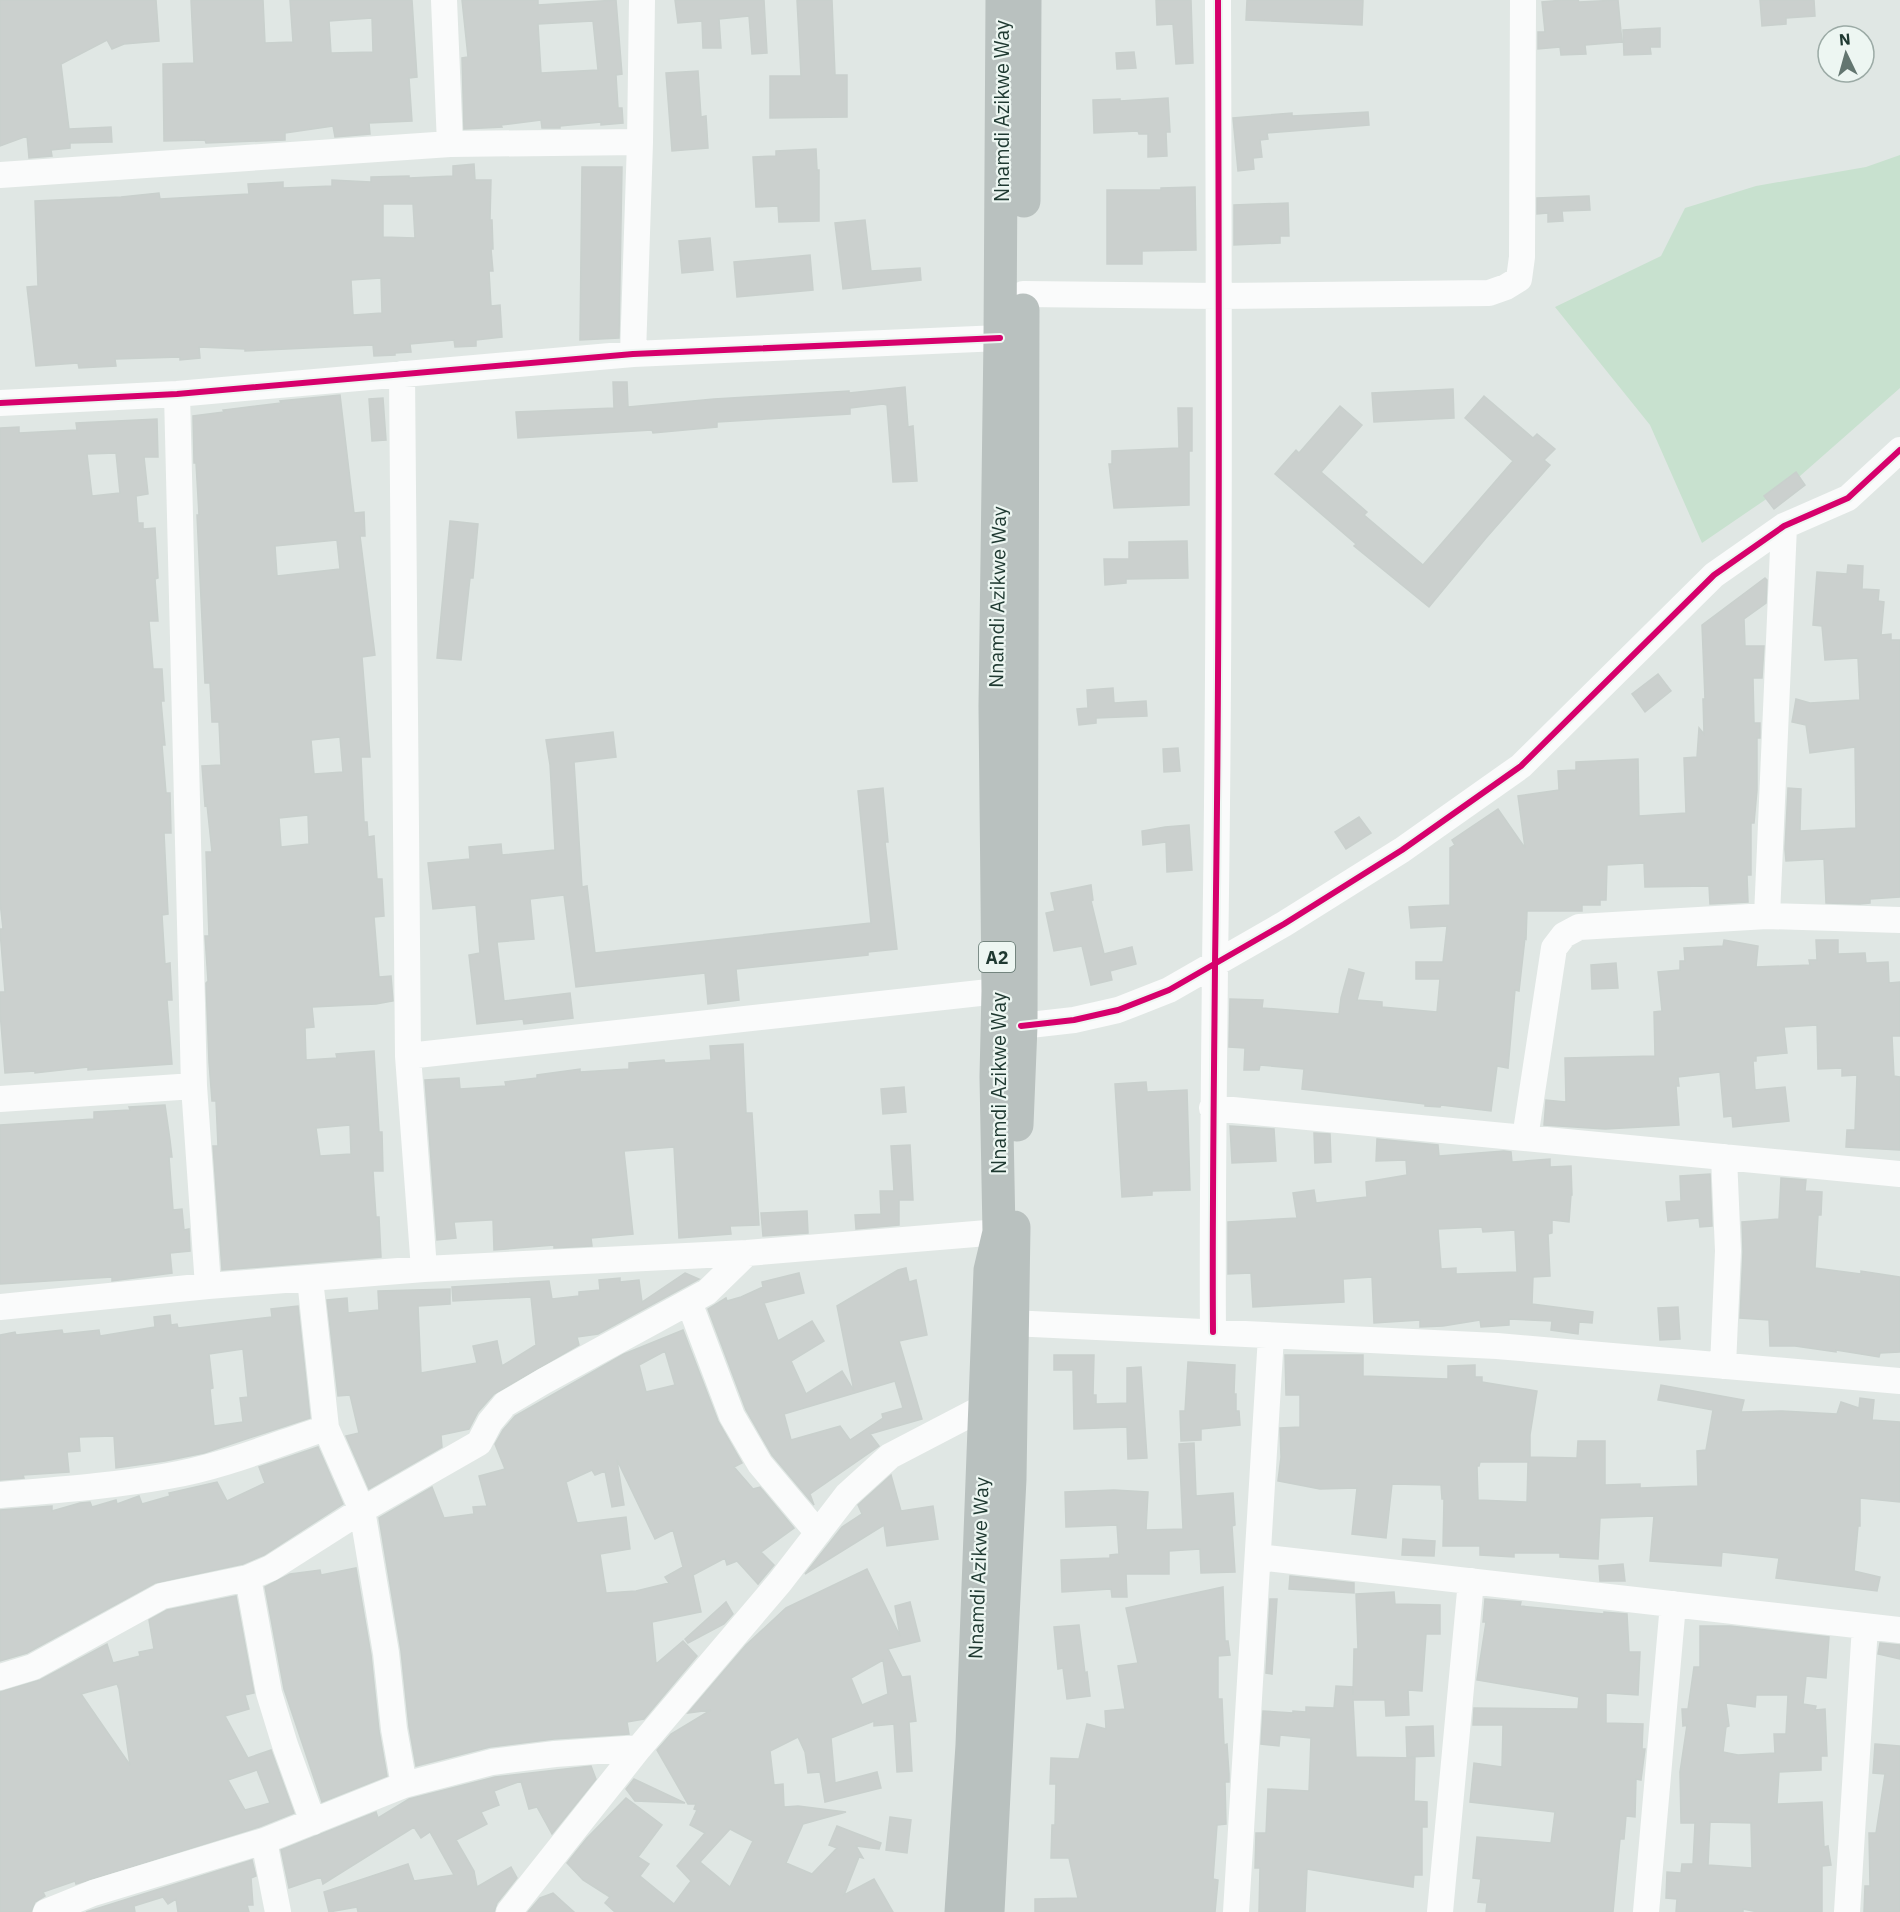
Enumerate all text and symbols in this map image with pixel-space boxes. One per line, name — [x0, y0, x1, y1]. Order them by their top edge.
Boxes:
street label: Nnamdi Azikwe Way — [988, 20, 1015, 202]
north arrow — [1816, 24, 1876, 84]
text: N — [1838, 29, 1851, 50]
street label: Nnamdi Azikwe Way — [982, 506, 1012, 688]
road number: A2 — [979, 942, 1015, 972]
street label: Nnamdi Azikwe Way — [985, 992, 1012, 1174]
street label: Nnamdi Azikwe Way — [961, 1477, 995, 1659]

